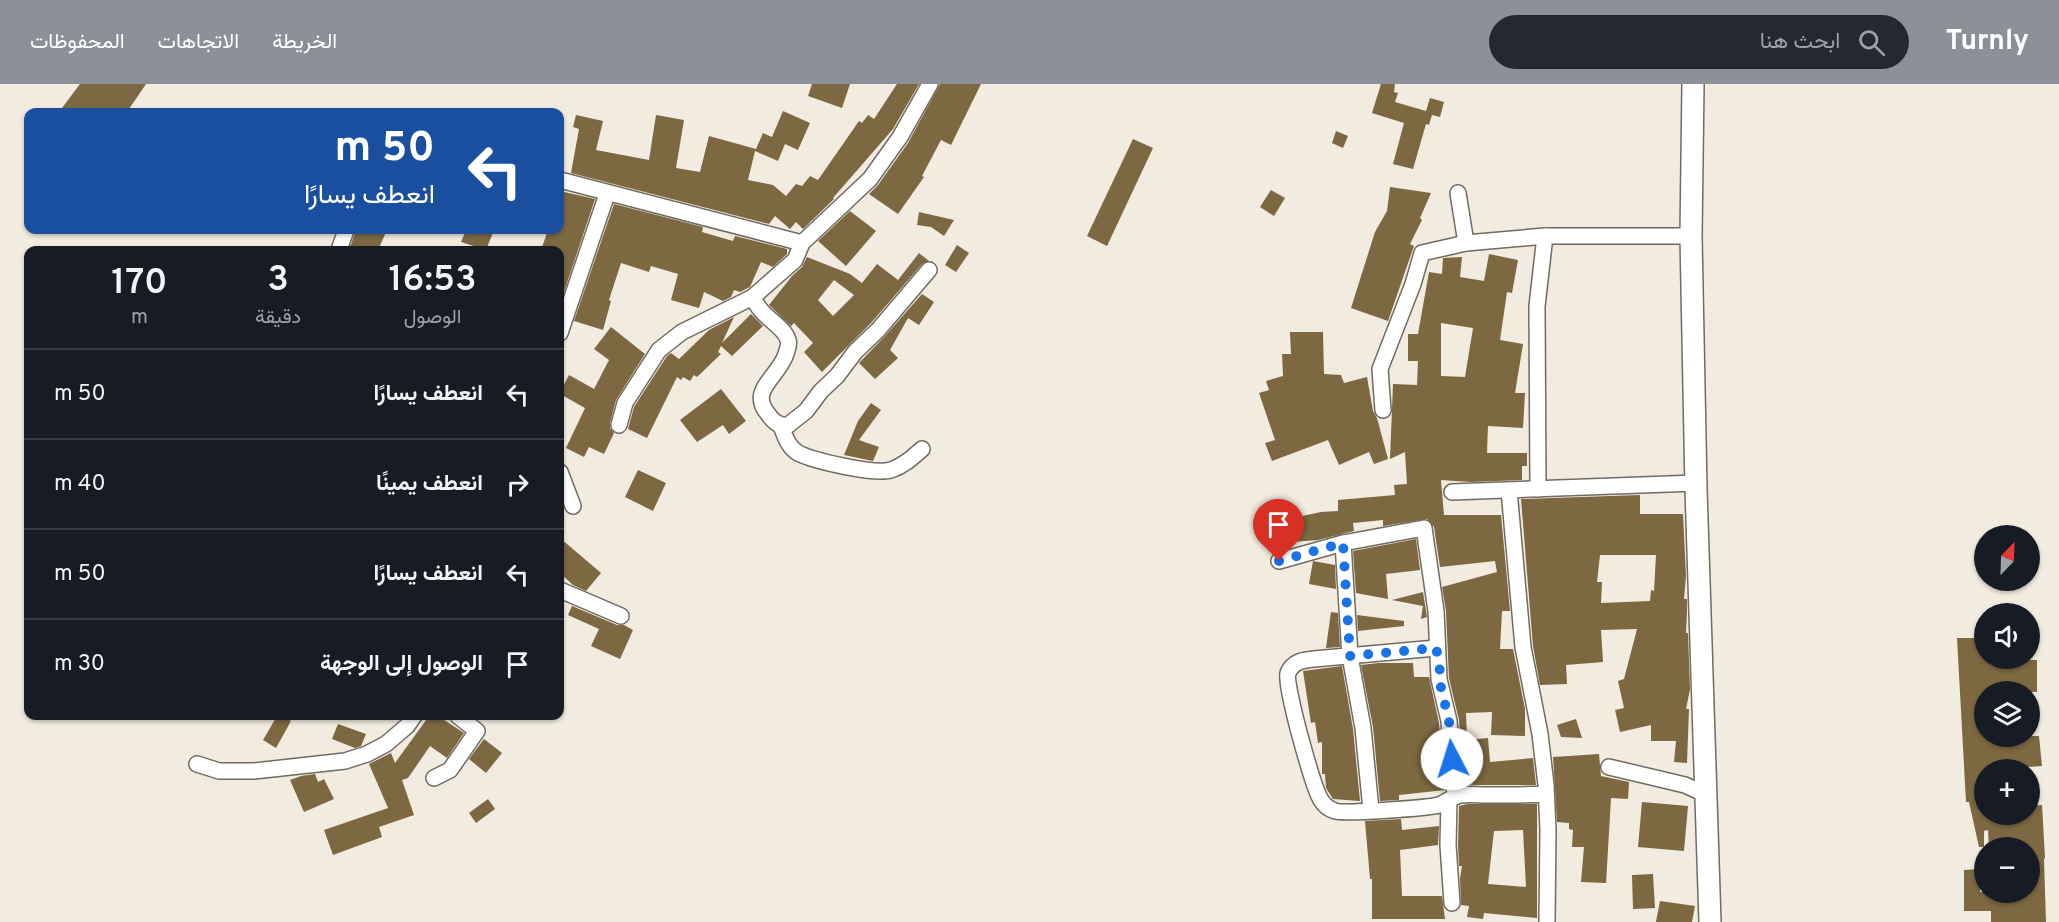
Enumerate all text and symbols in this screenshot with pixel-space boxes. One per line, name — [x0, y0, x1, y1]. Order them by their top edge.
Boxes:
search box — [1489, 15, 1909, 69]
text: Turnly — [1945, 24, 2029, 60]
icon: search — [1855, 26, 1888, 59]
text: المحفوظات — [30, 29, 125, 56]
text: الاتجاهات — [158, 29, 239, 56]
text: الخريطة — [272, 29, 337, 56]
text: ابحث هنا — [1760, 29, 1840, 56]
text: 50 m — [335, 123, 435, 176]
icon: left — [456, 132, 534, 210]
text: انعطف يسارًا — [304, 179, 435, 213]
text: 3 — [267, 258, 289, 304]
text: 16:53 — [388, 258, 477, 304]
text: 170 — [111, 261, 168, 307]
text: m — [131, 305, 148, 331]
text: دقيقة — [255, 305, 301, 331]
text: الوصول — [404, 305, 461, 331]
icon: left — [501, 378, 534, 411]
text: 50 m — [54, 381, 106, 408]
text: انعطف يسارًا — [373, 381, 483, 408]
icon: right — [501, 468, 534, 501]
text: 40 m — [54, 471, 106, 498]
text: انعطف يمينًا — [376, 471, 483, 498]
pin — [1253, 499, 1304, 561]
icon: arrive — [1262, 508, 1295, 541]
north arrow — [1974, 525, 2040, 591]
map controls — [1974, 525, 2040, 903]
icon: left — [501, 558, 534, 591]
text: 50 m — [54, 561, 106, 588]
text: انعطف يسارًا — [373, 561, 483, 588]
button: sound — [1974, 603, 2040, 669]
icon: arrive — [501, 648, 534, 681]
text: 30 m — [54, 651, 105, 678]
text: الوصول إلى الوجهة — [320, 651, 483, 678]
button: layers — [1974, 681, 2040, 747]
position arrow — [1420, 727, 1484, 791]
button: + — [1974, 759, 2040, 825]
button: − — [1974, 837, 2040, 903]

